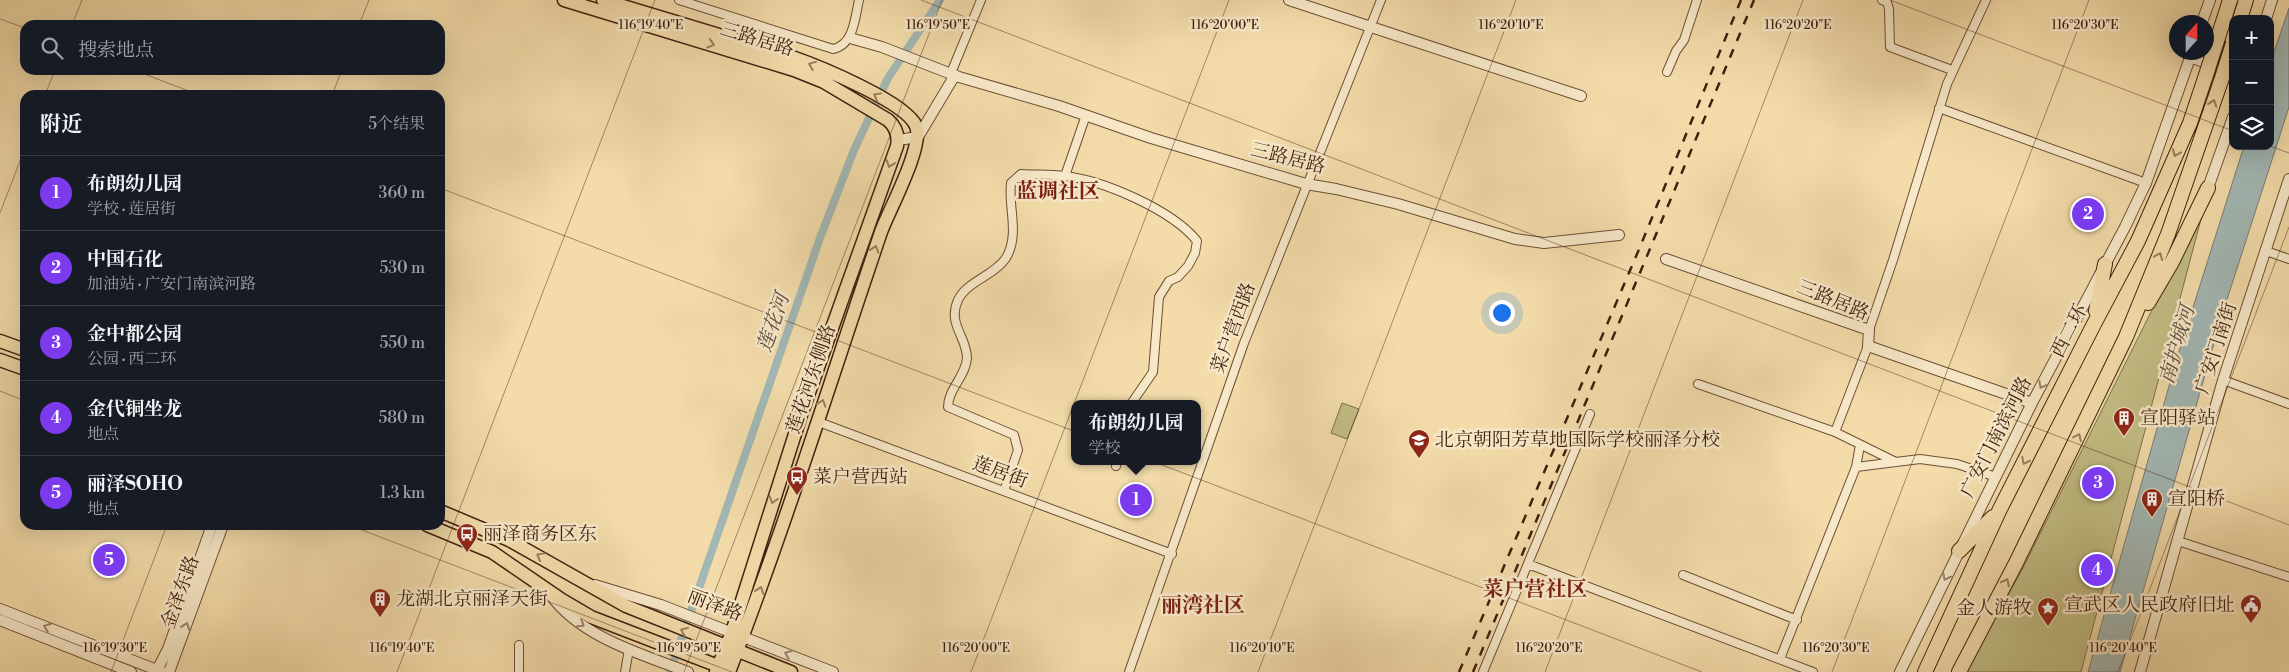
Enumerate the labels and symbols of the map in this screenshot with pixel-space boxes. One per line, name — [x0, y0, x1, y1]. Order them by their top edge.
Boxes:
north arrow — [2169, 15, 2214, 60]
street label: 三路居路 — [717, 16, 797, 62]
text: 116°19'40"E — [619, 18, 683, 33]
text: 116°19'50"E — [906, 18, 970, 33]
text: 116°20'00"E — [1191, 18, 1259, 33]
text: 116°20'10"E — [1478, 18, 1544, 33]
text: 116°20'20"E — [1764, 18, 1832, 33]
text: 116°20'30"E — [2051, 18, 2119, 33]
one-way arrow — [706, 39, 714, 49]
one-way arrow — [808, 60, 817, 71]
one-way arrow — [873, 92, 882, 102]
one-way arrow — [2207, 100, 2217, 108]
street label: 三路居路 — [1248, 137, 1328, 179]
one-way arrow — [2172, 148, 2183, 157]
one-way arrow — [886, 160, 896, 168]
district label: 蓝调社区 — [1016, 179, 1100, 205]
pin: 2 — [2072, 195, 2104, 233]
one-way arrow — [869, 246, 879, 254]
one-way arrow — [2153, 253, 2163, 261]
street label: 三路居路 — [1793, 275, 1873, 325]
street label: 菜户营西路 — [1205, 279, 1261, 377]
water label: 莲花河 — [752, 288, 797, 355]
street label: 广安门南街 — [2190, 299, 2242, 397]
your location — [1489, 300, 1515, 326]
street label: 西二环 — [2045, 300, 2093, 362]
water label: 南护城河 — [2155, 300, 2202, 387]
street label: 莲花河东侧路 — [781, 321, 841, 437]
street label: 广安门南滨河路 — [1955, 372, 2037, 502]
one-way arrow — [2038, 379, 2048, 388]
one-way arrow — [816, 399, 826, 408]
building icon: 宣阳驿站 — [2112, 406, 2136, 437]
place label: 宣阳驿站 — [2140, 406, 2216, 430]
school or university icon: 北京朝阳芳草地国际学校丽泽分校 — [1407, 428, 1431, 459]
place label: 北京朝阳芳草地国际学校丽泽分校 — [1435, 428, 1720, 452]
one-way arrow — [2072, 433, 2082, 442]
street label: 莲居街 — [969, 451, 1031, 493]
one-way arrow — [2021, 456, 2031, 465]
pin: 3 — [2082, 464, 2114, 502]
bus stop icon: 菜户营西站 — [785, 465, 809, 496]
place label: 菜户营西站 — [813, 465, 908, 489]
pin: 1 — [1120, 481, 1152, 519]
building icon: 宣阳桥 — [2140, 487, 2164, 518]
place label: 宣阳桥 — [2168, 487, 2225, 511]
one-way arrow — [769, 495, 779, 503]
bus stop icon: 丽泽商务区东 — [455, 522, 479, 553]
place label: 丽泽商务区东 — [483, 522, 597, 546]
pin: 5 — [93, 541, 125, 579]
pin: 4 — [2081, 551, 2113, 589]
street label: 金泽东路 — [156, 552, 204, 632]
one-way arrow — [536, 552, 545, 562]
one-way arrow — [1942, 572, 1952, 581]
district label: 菜户营社区 — [1483, 577, 1588, 603]
one-way arrow — [2000, 578, 2010, 587]
street label: 丽泽路 — [684, 584, 746, 626]
building icon: 龙湖北京丽泽天街 — [368, 587, 392, 618]
place label: 龙湖北京丽泽天街 — [396, 587, 548, 611]
one-way arrow — [754, 587, 764, 595]
district label: 丽湾社区 — [1161, 593, 1245, 619]
place label: 宣武区人民政府旧址 — [2064, 593, 2235, 617]
public building icon: 宣武区人民政府旧址 — [2239, 593, 2263, 624]
place label: 金人游牧 — [1956, 596, 2032, 620]
place icon: 金人游牧 — [2036, 596, 2060, 627]
one-way arrow — [576, 618, 585, 627]
one-way arrow — [180, 622, 190, 631]
one-way arrow — [43, 623, 52, 633]
one-way arrow — [680, 627, 689, 637]
text: 116°19'30"E — [83, 641, 147, 656]
text: 116°19'40"E — [370, 641, 434, 656]
text: 116°19'50"E — [657, 641, 721, 656]
text: 116°20'00"E — [942, 641, 1010, 656]
text: 116°20'10"E — [1229, 641, 1295, 656]
text: 116°20'20"E — [1515, 641, 1583, 656]
text: 116°20'30"E — [1802, 641, 1870, 656]
text: 116°20'40"E — [2089, 641, 2157, 656]
one-way arrow — [784, 650, 793, 660]

